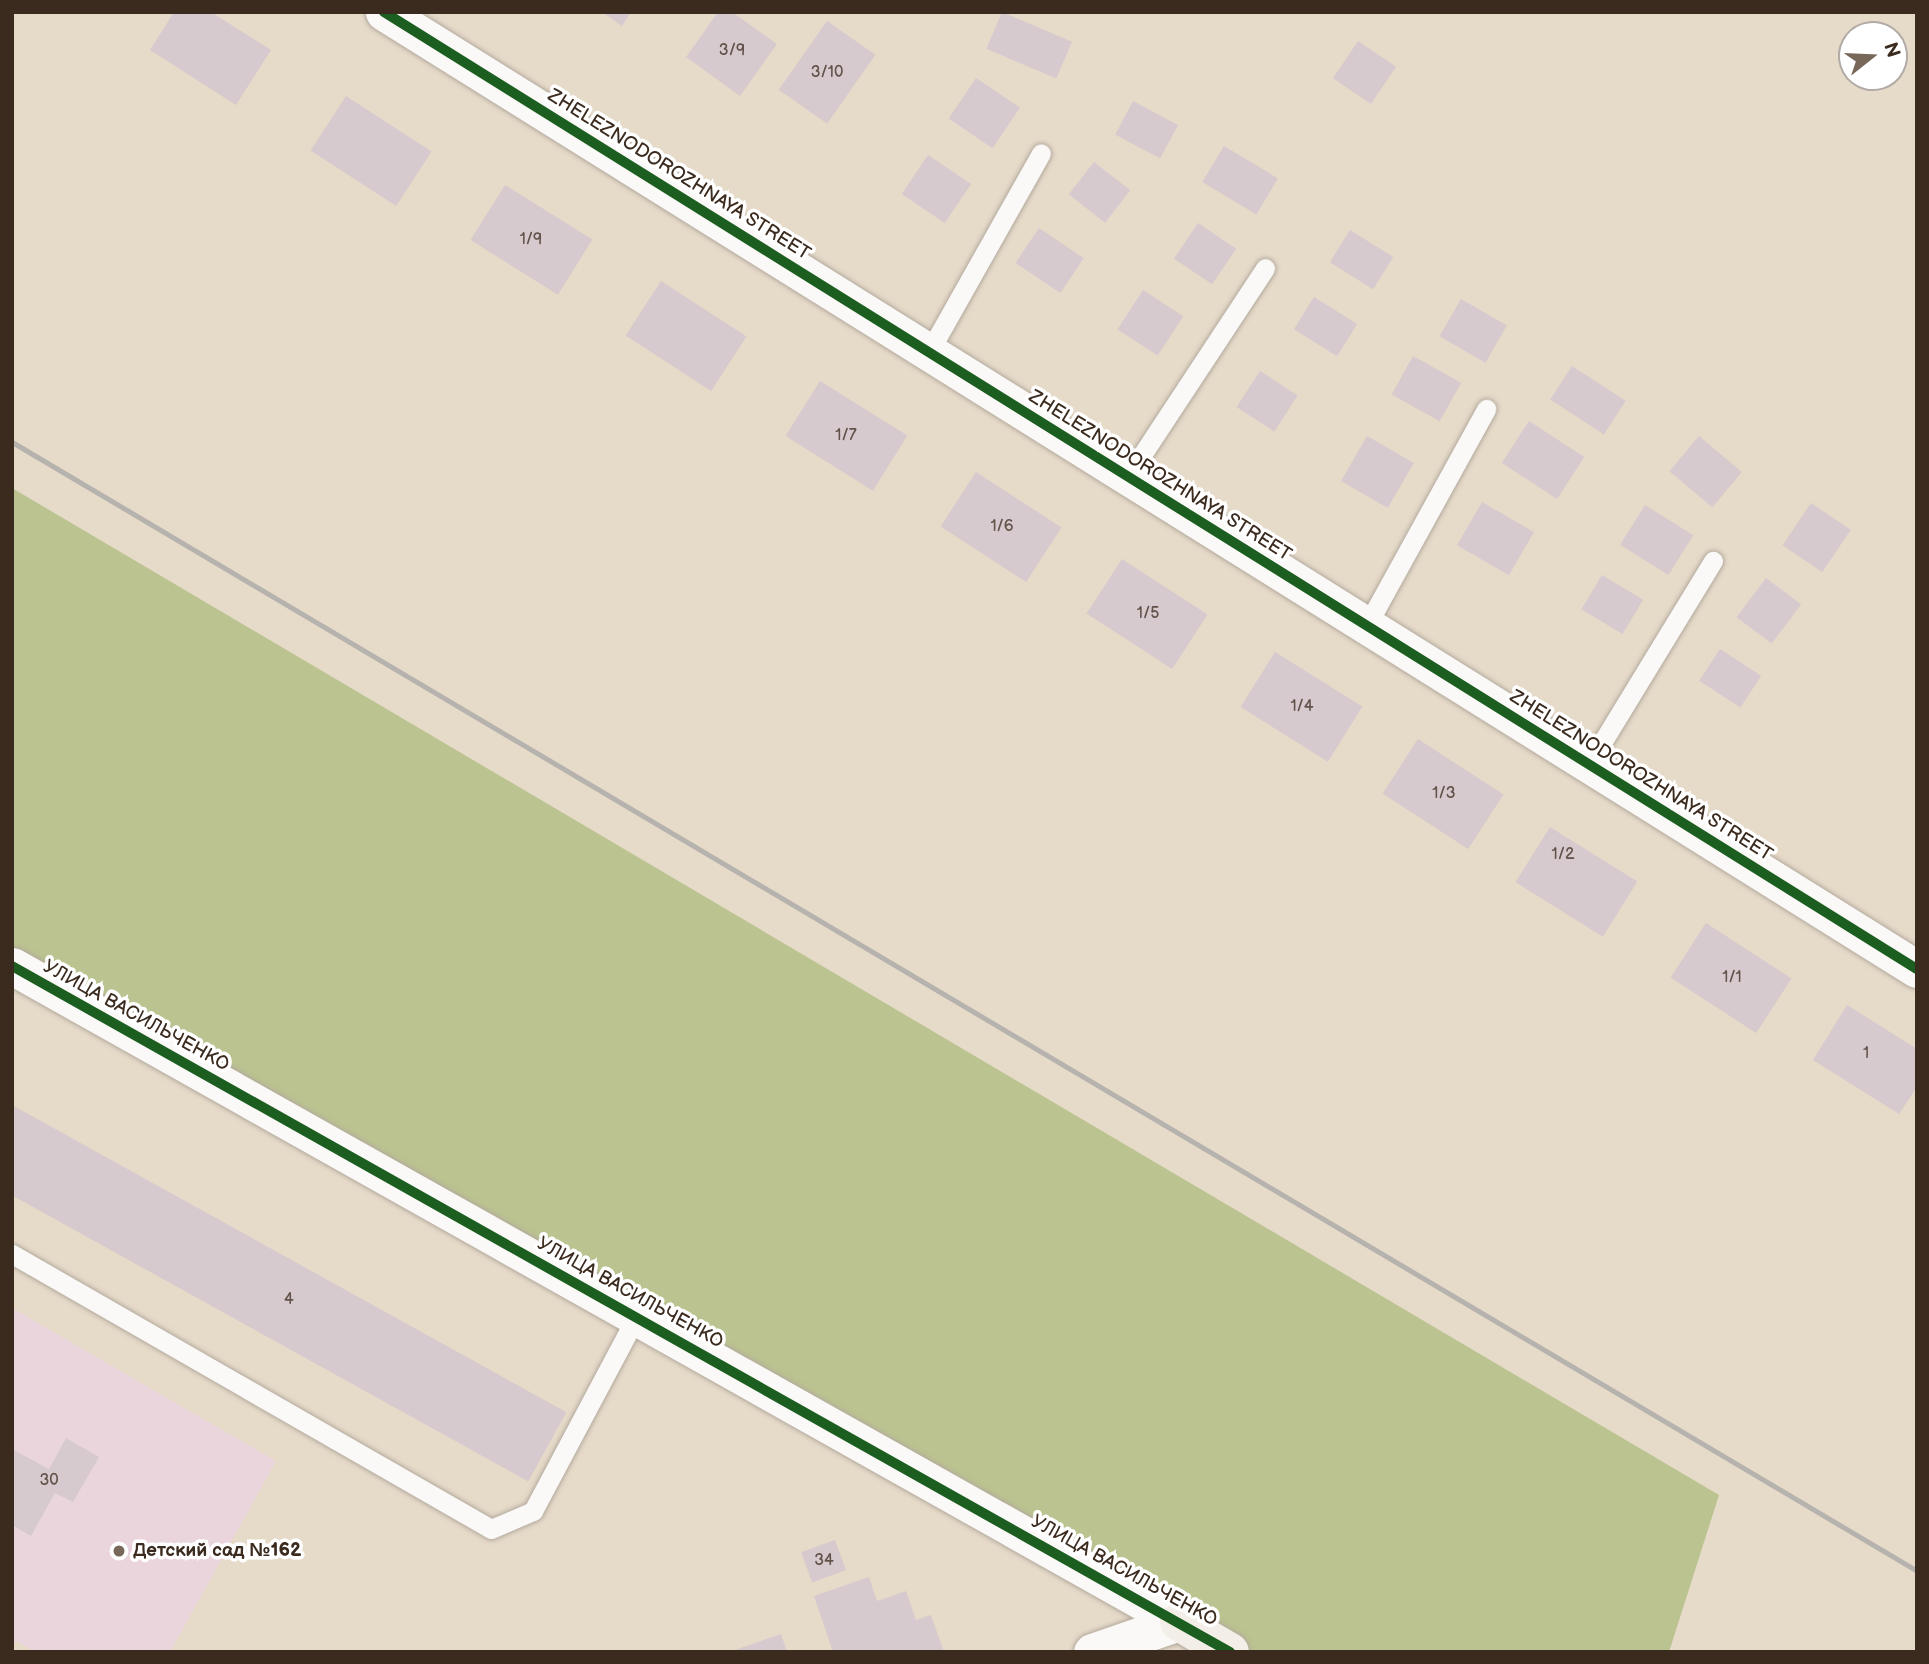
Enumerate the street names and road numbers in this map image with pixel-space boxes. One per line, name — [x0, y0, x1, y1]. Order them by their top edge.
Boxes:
street label: ZHELEZNODOROZHNAYA STREET — [543, 84, 815, 266]
street label: ZHELEZNODOROZHNAYA STREET — [1024, 385, 1296, 567]
street label: ZHELEZNODOROZHNAYA STREET — [1505, 685, 1777, 867]
street label: УЛИЦА ВАСИЛЬЧЕНКО — [39, 955, 233, 1077]
street label: УЛИЦА ВАСИЛЬЧЕНКО — [533, 1232, 727, 1354]
street label: УЛИЦА ВАСИЛЬЧЕНКО — [1027, 1510, 1221, 1632]

